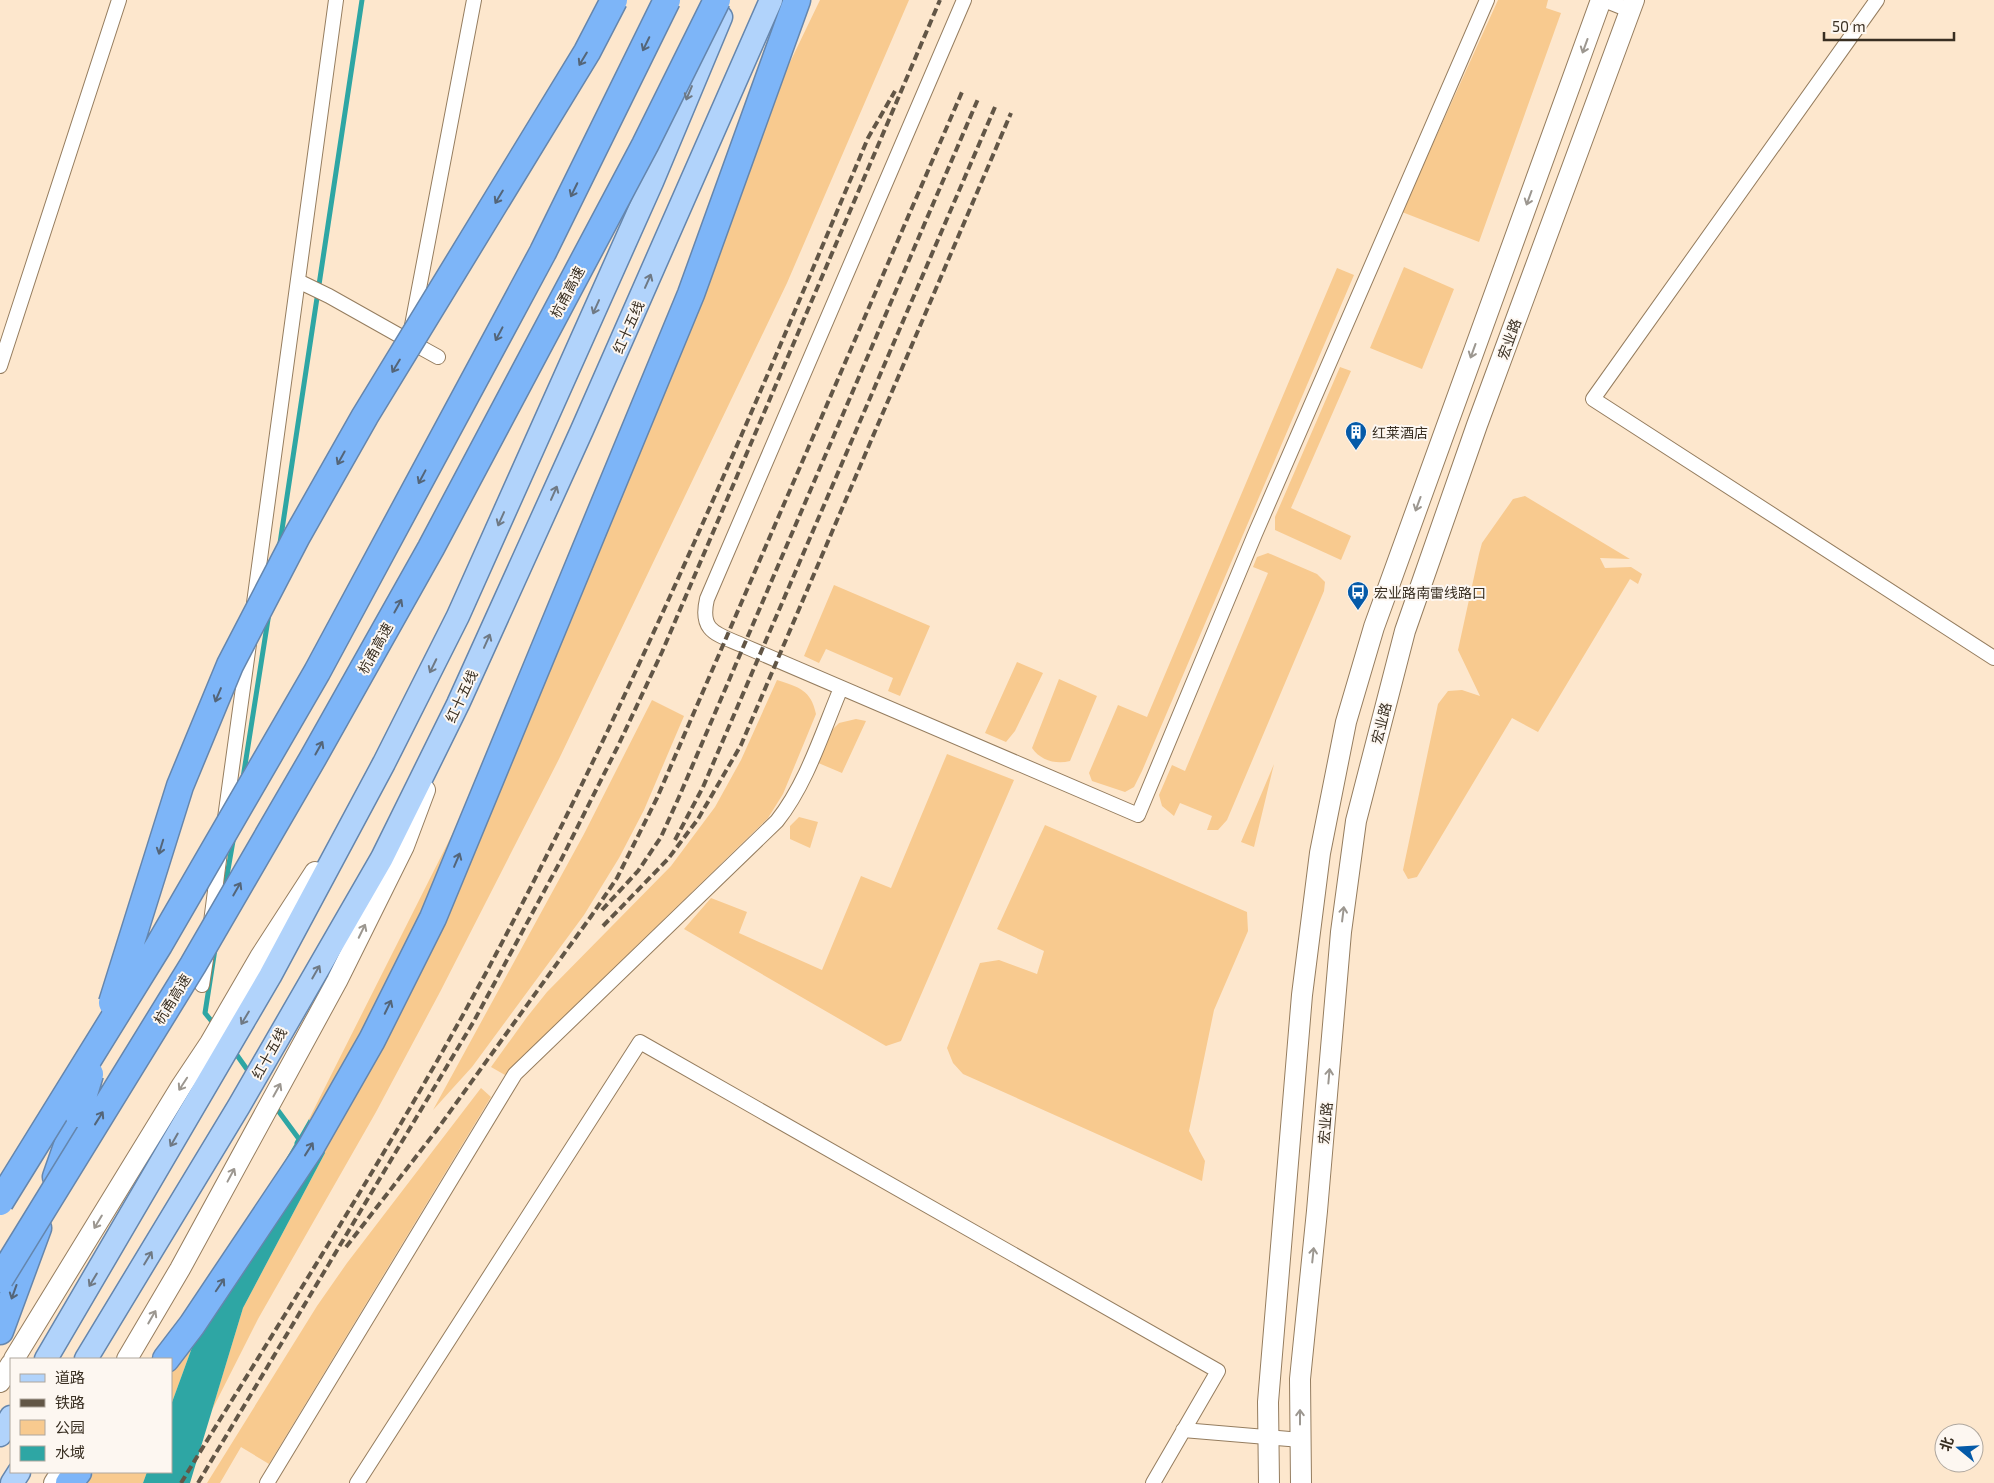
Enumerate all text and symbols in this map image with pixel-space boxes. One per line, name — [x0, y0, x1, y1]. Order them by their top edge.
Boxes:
scale bar — [1824, 10, 1954, 42]
text: 50 m — [1832, 17, 1866, 35]
one-way arrow — [641, 36, 650, 51]
one-way arrow — [1580, 38, 1589, 53]
one-way arrow — [578, 51, 588, 65]
one-way arrow — [684, 85, 693, 100]
one-way arrow — [569, 182, 579, 197]
one-way arrow — [493, 190, 503, 204]
one-way arrow — [1524, 190, 1533, 206]
street label: 杭甬高速 — [546, 263, 588, 321]
one-way arrow — [643, 274, 653, 289]
street label: 红十五线 — [609, 298, 647, 356]
one-way arrow — [591, 299, 601, 314]
street label: 宏业路 — [1494, 316, 1524, 362]
one-way arrow — [494, 326, 504, 341]
one-way arrow — [1468, 343, 1477, 358]
one-way arrow — [390, 358, 400, 372]
building icon: 红莱酒店 — [1344, 420, 1368, 451]
place label: 红莱酒店 — [1372, 424, 1428, 441]
one-way arrow — [336, 451, 346, 466]
one-way arrow — [417, 469, 426, 484]
one-way arrow — [549, 486, 559, 501]
one-way arrow — [1413, 496, 1422, 511]
one-way arrow — [496, 511, 506, 526]
bus stop icon: 宏业路南雷线路口 — [1346, 580, 1370, 611]
place label: 宏业路南雷线路口 — [1374, 584, 1486, 601]
one-way arrow — [393, 599, 403, 614]
street label: 杭甬高速 — [354, 619, 396, 677]
one-way arrow — [482, 634, 492, 649]
one-way arrow — [428, 658, 437, 673]
street label: 红十五线 — [441, 667, 481, 725]
one-way arrow — [212, 687, 222, 702]
street label: 宏业路 — [1368, 701, 1394, 745]
one-way arrow — [314, 742, 324, 756]
one-way arrow — [155, 839, 165, 855]
one-way arrow — [452, 853, 462, 868]
one-way arrow — [233, 882, 243, 896]
one-way arrow — [1338, 906, 1348, 922]
one-way arrow — [357, 923, 367, 938]
one-way arrow — [311, 965, 321, 979]
street label: 杭甬高速 — [150, 971, 194, 1027]
one-way arrow — [384, 1000, 393, 1015]
one-way arrow — [240, 1011, 250, 1025]
street label: 红十五线 — [248, 1024, 290, 1082]
one-way arrow — [1324, 1068, 1333, 1084]
one-way arrow — [177, 1076, 187, 1090]
one-way arrow — [272, 1083, 282, 1098]
street label: 宏业路 — [1315, 1101, 1335, 1145]
one-way arrow — [94, 1111, 104, 1125]
one-way arrow — [169, 1132, 179, 1146]
one-way arrow — [304, 1142, 314, 1156]
one-way arrow — [226, 1168, 236, 1183]
one-way arrow — [92, 1215, 102, 1229]
one-way arrow — [1308, 1247, 1318, 1263]
one-way arrow — [143, 1251, 153, 1265]
one-way arrow — [87, 1273, 97, 1287]
one-way arrow — [215, 1278, 225, 1292]
one-way arrow — [9, 1284, 19, 1299]
one-way arrow — [147, 1311, 157, 1325]
legend — [10, 1358, 172, 1473]
text: 道路 — [55, 1368, 85, 1386]
text: 铁路 — [55, 1393, 85, 1411]
one-way arrow — [1295, 1409, 1305, 1426]
text: 公园 — [55, 1418, 85, 1436]
north arrow — [1934, 1423, 1984, 1473]
text: 北 — [1936, 1435, 1956, 1453]
text: 水域 — [55, 1443, 85, 1461]

